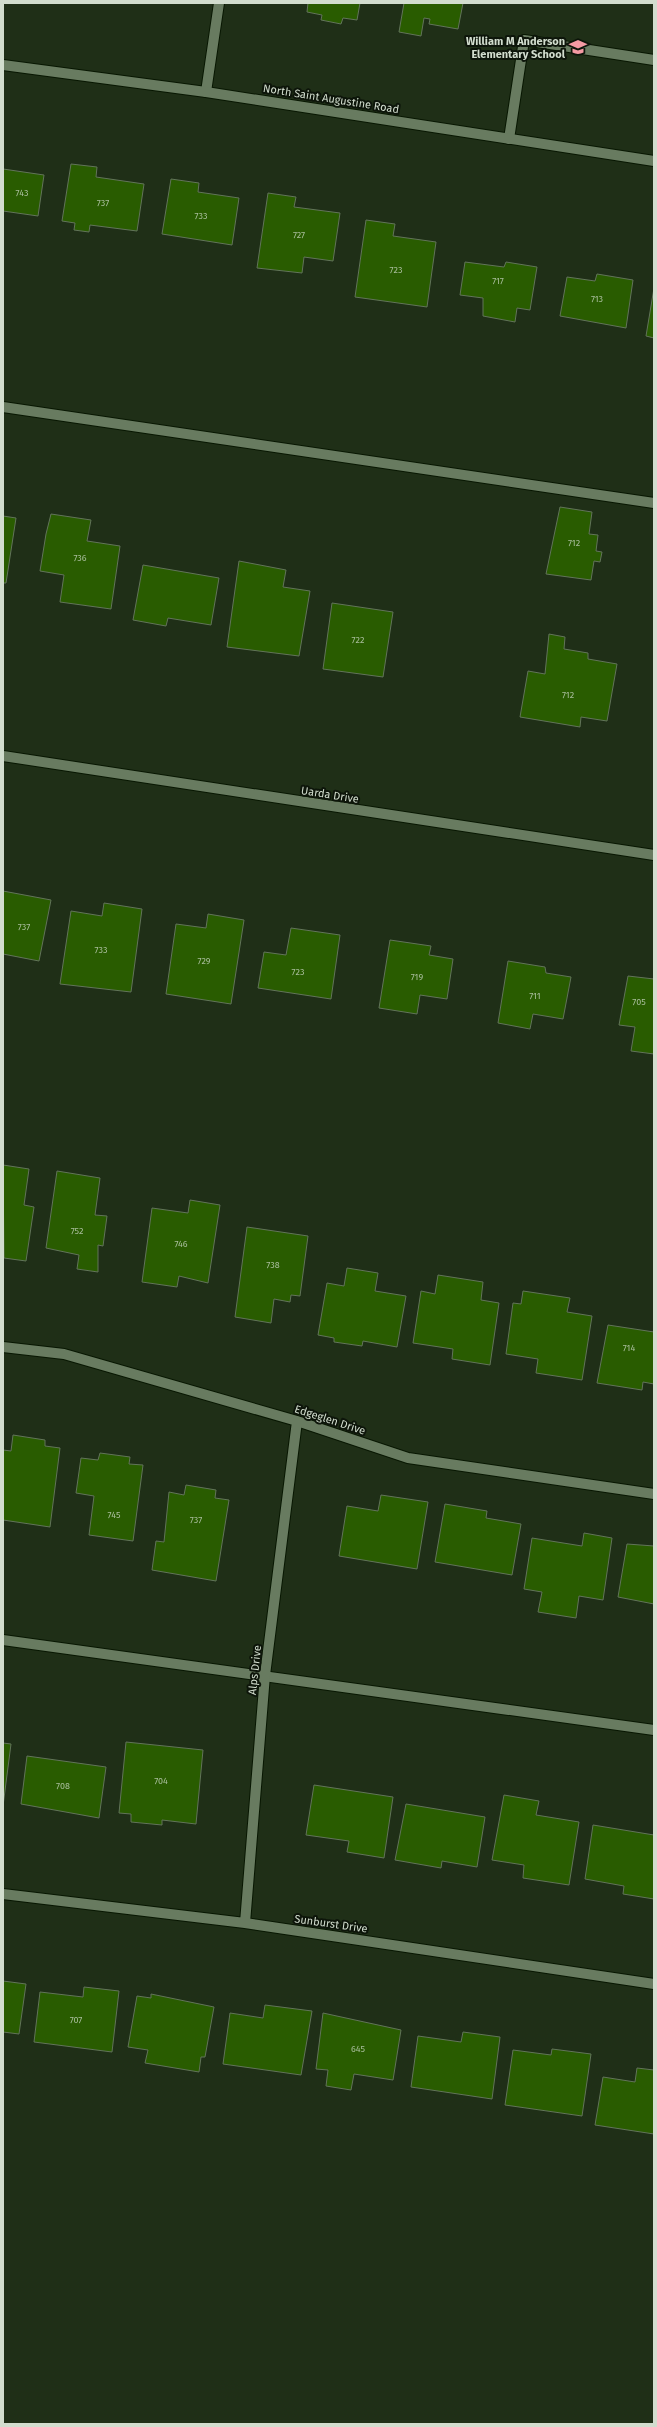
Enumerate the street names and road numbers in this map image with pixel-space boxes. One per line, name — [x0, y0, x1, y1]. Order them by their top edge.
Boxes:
street label: North Saint Augustine Road — [262, 82, 400, 116]
street label: Uarda Drive — [300, 784, 360, 806]
street label: Edgeglen Drive — [293, 1402, 367, 1438]
street label: Alps Drive — [246, 1644, 264, 1696]
street label: Sunburst Drive — [294, 1912, 368, 1936]

